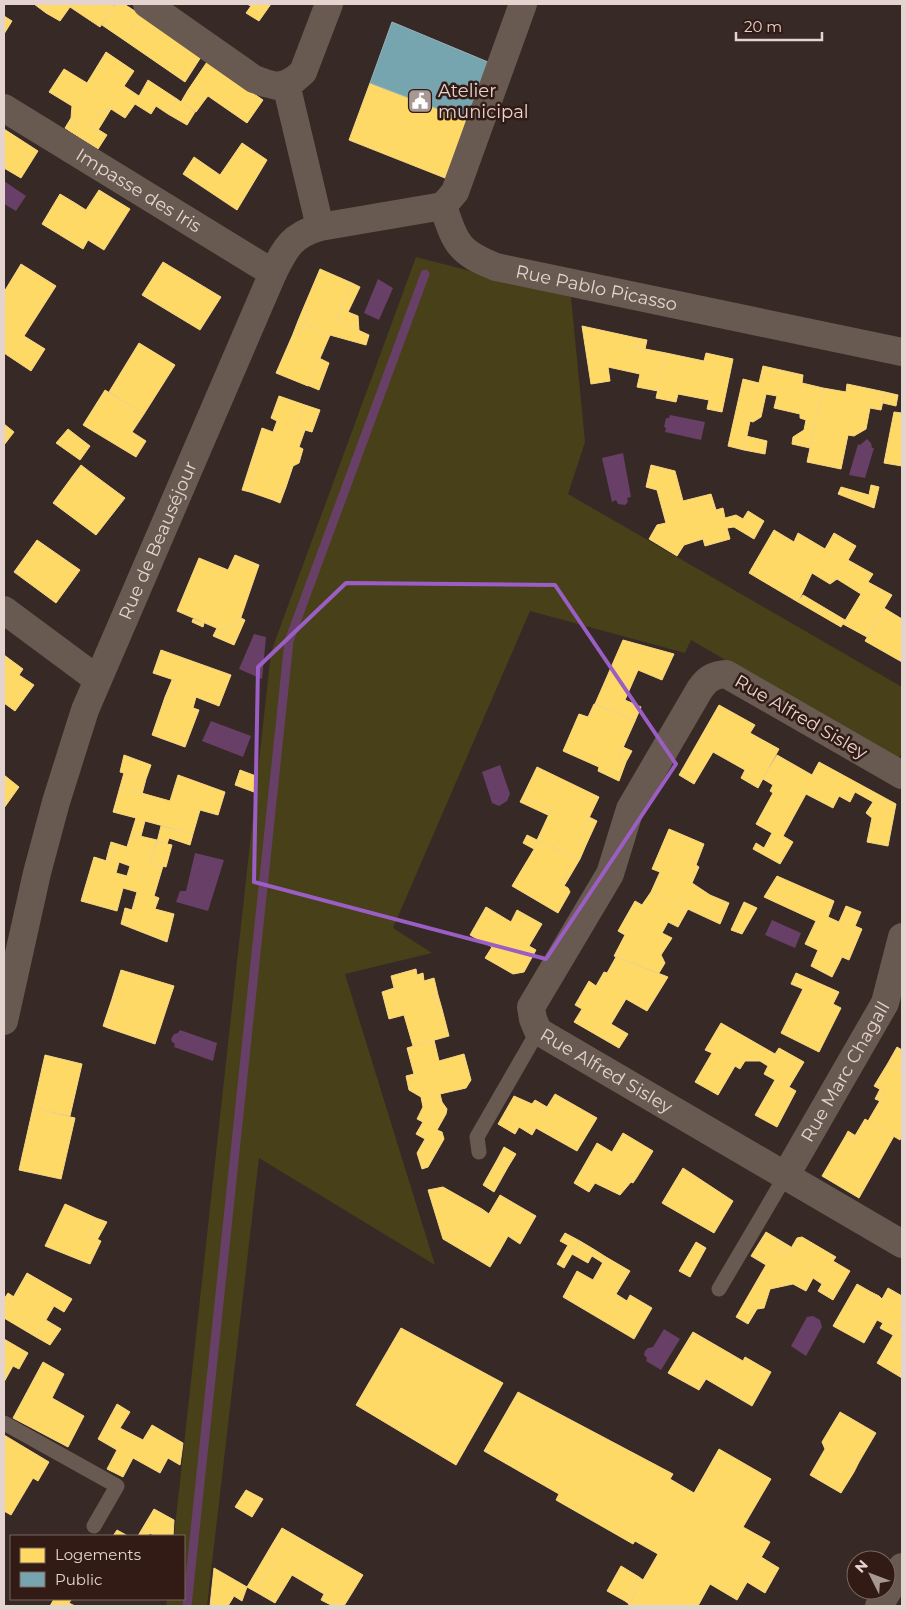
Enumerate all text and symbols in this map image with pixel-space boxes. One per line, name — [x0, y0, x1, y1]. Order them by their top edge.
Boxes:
scale bar — [736, 10, 822, 42]
text: 20 m — [744, 17, 782, 36]
place label: Atelier municipal — [438, 80, 529, 123]
public building icon: Atelier municipal — [407, 88, 433, 114]
street label: Impasse des Iris — [72, 144, 206, 238]
street label: Rue Pablo Picasso — [514, 260, 679, 316]
street label: Rue de Beauséjour — [114, 458, 202, 623]
street label: Rue Alfred Sisley — [731, 670, 871, 764]
street label: Rue Marc Chagall — [796, 998, 894, 1146]
street label: Rue Alfred Sisley — [536, 1024, 676, 1118]
legend — [10, 1535, 185, 1600]
text: Logements — [55, 1545, 141, 1564]
north arrow — [846, 1550, 896, 1600]
text: N — [851, 1556, 872, 1577]
text: Public — [55, 1570, 103, 1589]

